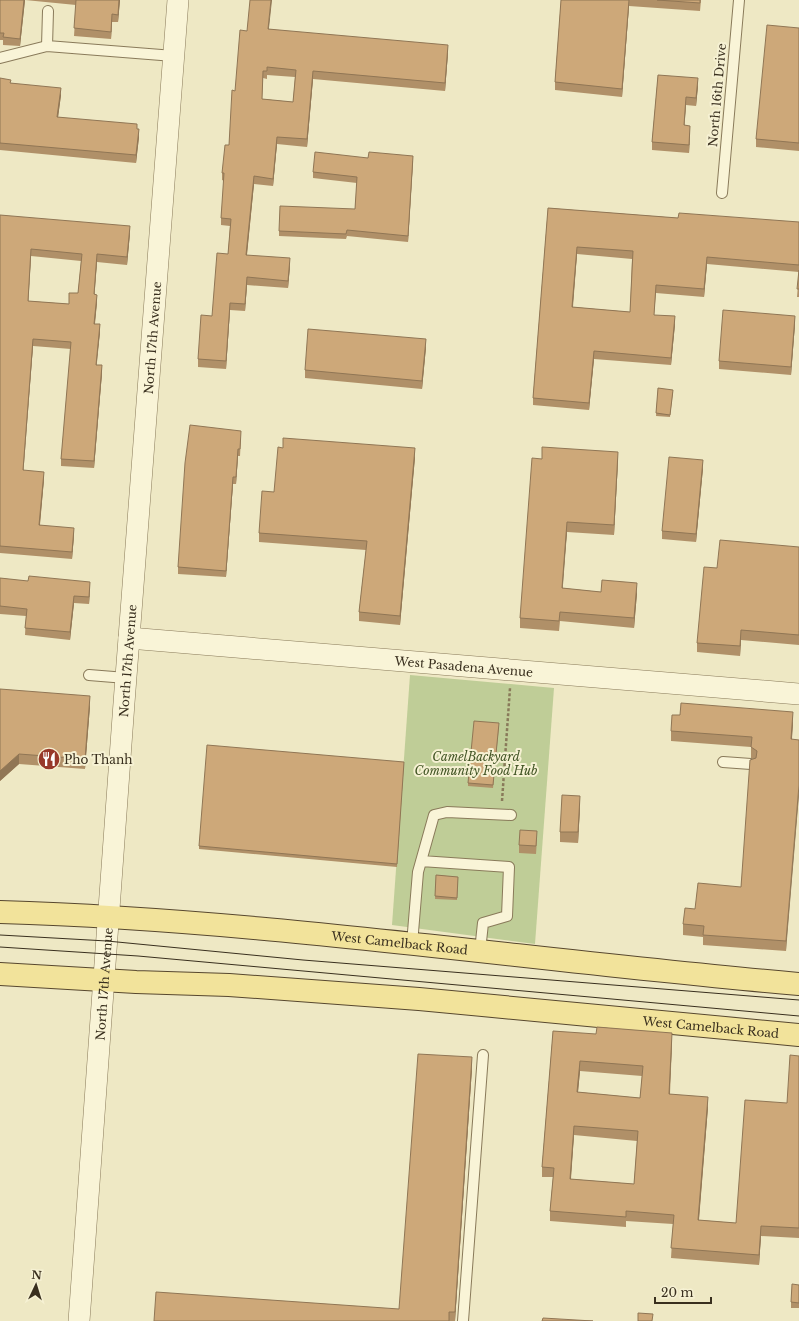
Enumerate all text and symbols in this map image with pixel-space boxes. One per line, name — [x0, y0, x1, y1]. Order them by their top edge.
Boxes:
street label: North 16th Drive — [705, 42, 729, 147]
street label: North 17th Avenue — [140, 281, 164, 395]
street label: North 17th Avenue — [115, 604, 139, 718]
street label: West Pasadena Avenue — [393, 653, 534, 679]
restaurant icon: Pho Thanh — [36, 746, 62, 772]
park label: CamelBackyard Community Food Hub — [415, 749, 537, 778]
place label: Pho Thanh — [64, 752, 133, 767]
street label: North 17th Avenue — [92, 927, 115, 1041]
street label: West Camelback Road — [330, 928, 469, 957]
street label: West Camelback Road — [641, 1013, 780, 1041]
north arrow — [16, 1265, 56, 1305]
text: N — [31, 1268, 43, 1282]
scale bar — [655, 1279, 711, 1305]
text: 20 m — [661, 1285, 693, 1300]

